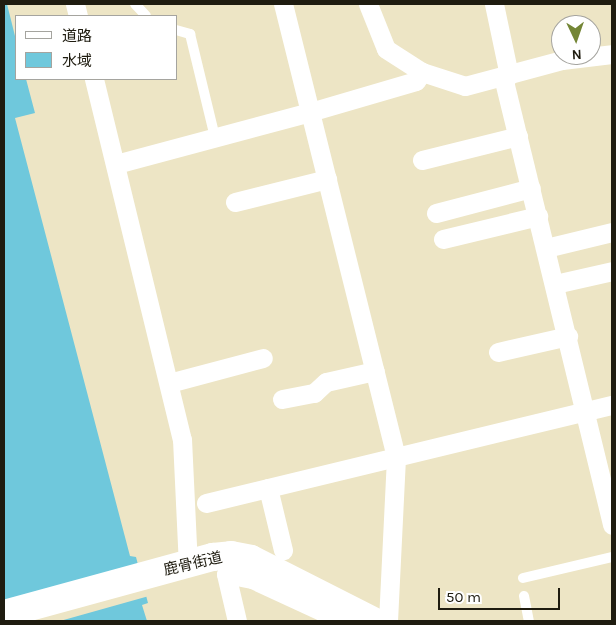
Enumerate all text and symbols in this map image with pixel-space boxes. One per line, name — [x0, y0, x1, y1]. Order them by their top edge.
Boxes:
legend — [15, 15, 178, 80]
north arrow — [551, 15, 601, 65]
text: 道路 — [62, 27, 92, 45]
text: N — [571, 46, 582, 63]
text: 水域 — [62, 52, 92, 70]
street label: 鹿骨街道 — [162, 548, 224, 580]
scale bar — [441, 578, 564, 610]
text: 50 m — [446, 588, 481, 606]

